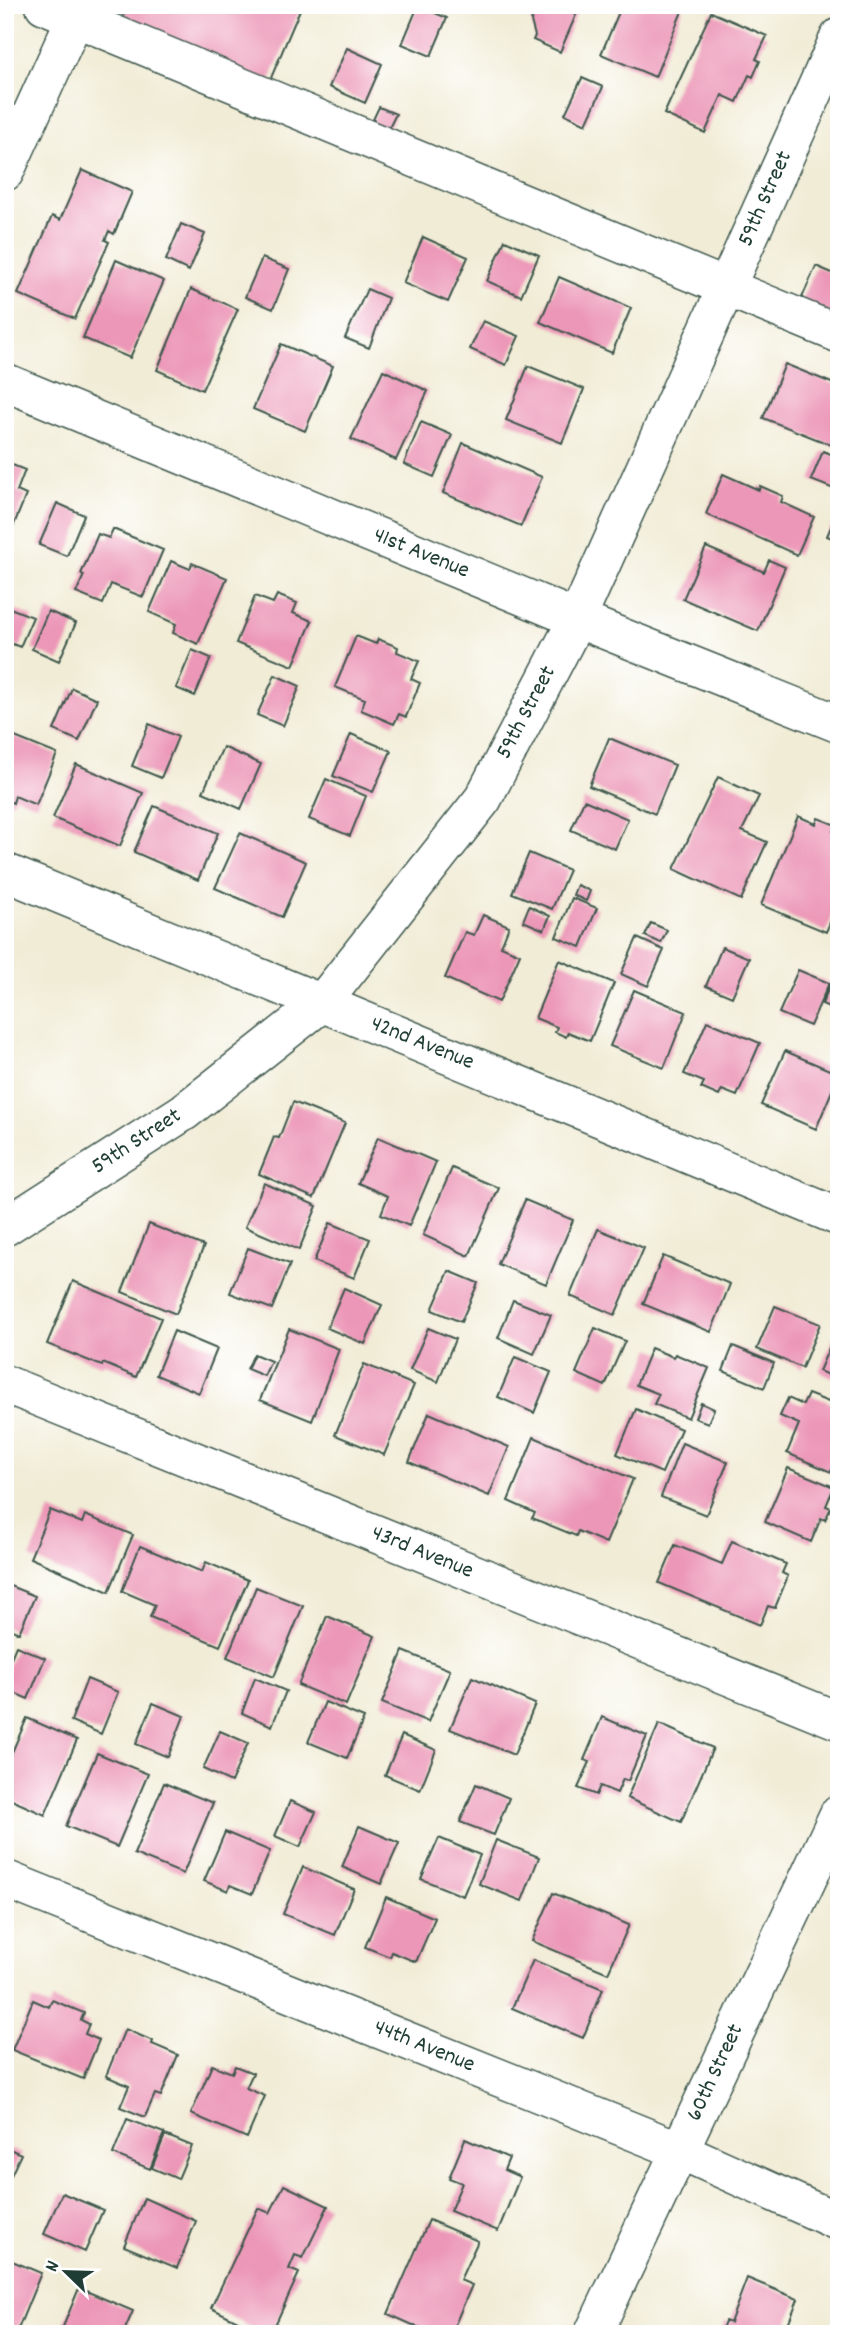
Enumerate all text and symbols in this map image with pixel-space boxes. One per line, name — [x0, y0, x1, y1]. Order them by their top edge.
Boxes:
street label: 59th Street — [730, 146, 802, 252]
street label: 41st Avenue — [368, 520, 474, 588]
street label: 59th Street — [489, 660, 565, 766]
street label: 42nd Avenue — [365, 1008, 479, 1080]
street label: 59th Street — [86, 1101, 188, 1183]
street label: 43rd Avenue — [366, 1518, 478, 1588]
street label: 44th Avenue — [369, 2012, 479, 2082]
street label: 60th Street — [679, 2019, 753, 2127]
north arrow — [32, 2238, 102, 2308]
text: N — [39, 2257, 68, 2276]

